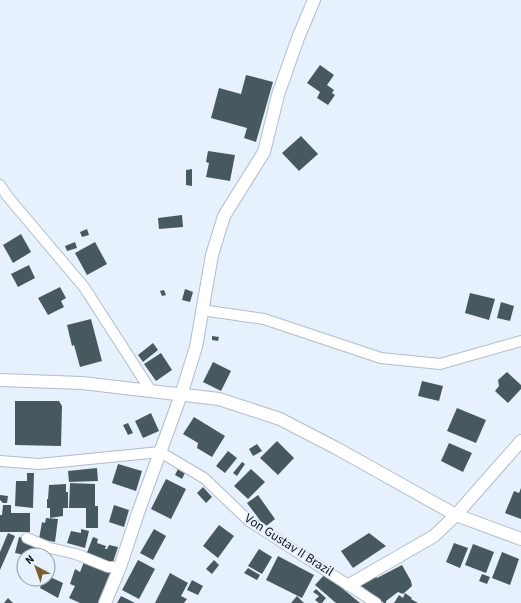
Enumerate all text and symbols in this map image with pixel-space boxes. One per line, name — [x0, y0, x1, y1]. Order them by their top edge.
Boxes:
street label: Von Gustav II Brazil — [241, 509, 337, 581]
north arrow — [16, 547, 56, 587]
text: N — [22, 552, 37, 568]

